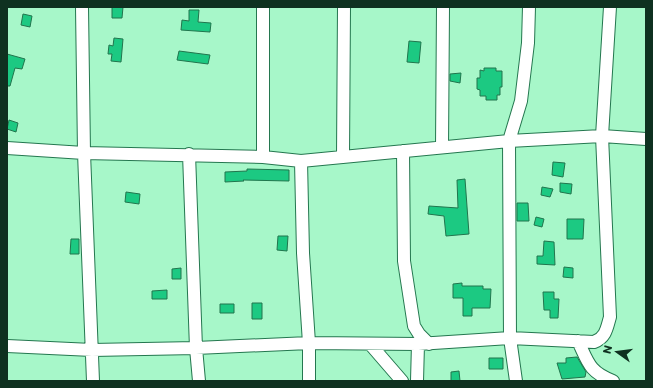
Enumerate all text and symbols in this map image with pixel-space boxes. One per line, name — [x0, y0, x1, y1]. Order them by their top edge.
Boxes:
north arrow — [597, 332, 637, 372]
text: N — [599, 344, 616, 356]

